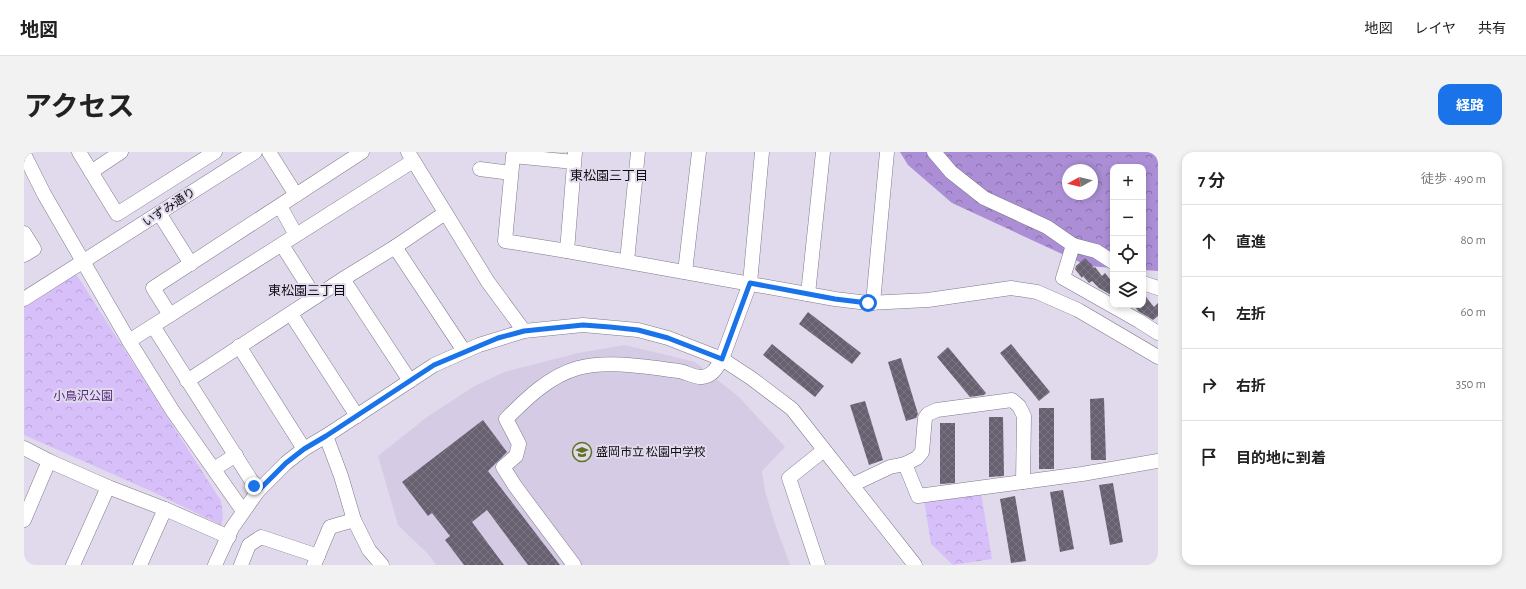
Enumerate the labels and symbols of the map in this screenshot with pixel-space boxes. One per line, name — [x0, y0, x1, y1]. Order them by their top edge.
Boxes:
north arrow — [1062, 164, 1098, 200]
district label: 東松園三丁目 — [570, 169, 648, 183]
street label: いずみ通り — [140, 185, 197, 228]
district label: 東松園三丁目 — [268, 284, 346, 298]
route start — [859, 294, 877, 312]
park label: 小鳥沢公園 — [53, 389, 113, 402]
school or university icon: 盛岡市立 松園中学校 — [571, 441, 593, 463]
place label: 盛岡市立 松園中学校 — [596, 445, 706, 458]
route end — [245, 477, 263, 495]

